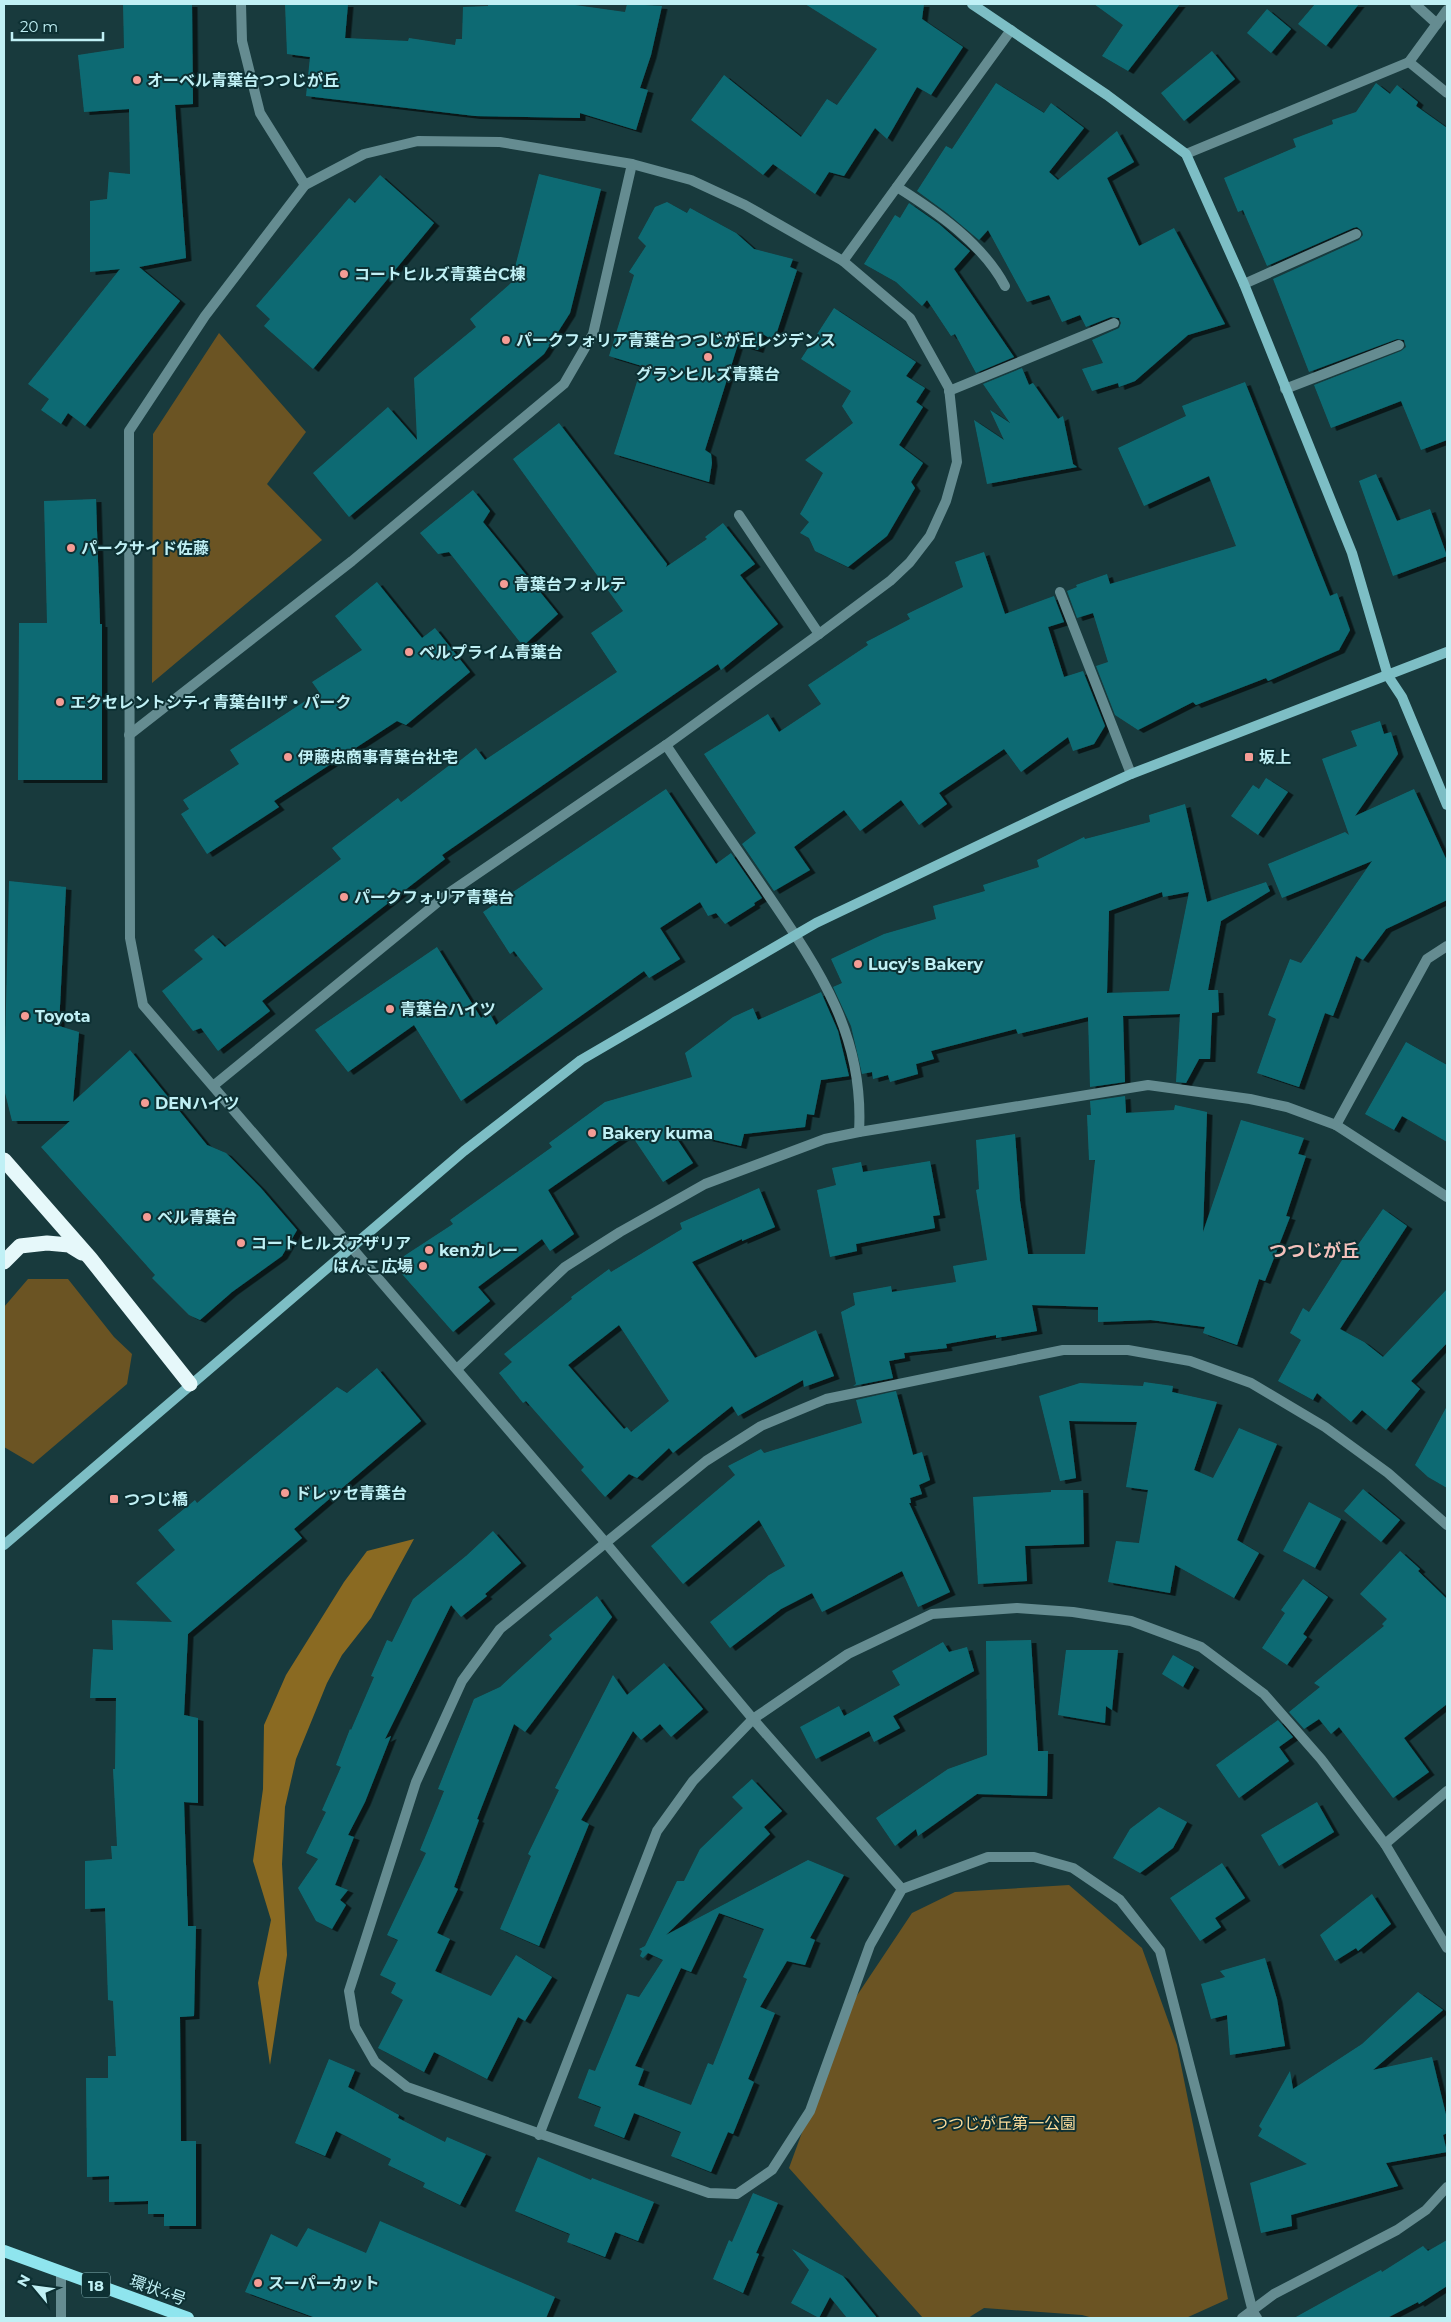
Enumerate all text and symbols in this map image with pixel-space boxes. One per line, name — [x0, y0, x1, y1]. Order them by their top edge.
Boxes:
scale bar — [12, 10, 104, 42]
text: 20 m — [20, 17, 58, 36]
place label: オーベル青葉台つつじが丘 — [147, 71, 339, 90]
marker: オーベル青葉台つつじが丘 — [131, 74, 143, 86]
place label: コートヒルズ青葉台C棟 — [354, 265, 526, 284]
marker: コートヒルズ青葉台C棟 — [338, 268, 350, 280]
place label: パークフォリア青葉台つつじが丘レジデンス — [516, 331, 836, 350]
marker: パークフォリア青葉台つつじが丘レジデンス — [500, 334, 512, 346]
marker: グランヒルズ青葉台 — [702, 351, 714, 363]
place label: グランヒルズ青葉台 — [636, 365, 780, 384]
place label: パークサイド佐藤 — [81, 539, 209, 558]
marker: パークサイド佐藤 — [65, 542, 77, 554]
place label: 青葉台フォルテ — [514, 575, 626, 594]
marker: 青葉台フォルテ — [498, 578, 510, 590]
place label: ベルプライム青葉台 — [419, 643, 563, 662]
marker: ベルプライム青葉台 — [403, 646, 415, 658]
place label: エクセレントシティ青葉台IIザ・パーク — [70, 693, 352, 712]
marker: エクセレントシティ青葉台IIザ・パーク — [54, 696, 66, 708]
place label: 伊藤忠商事青葉台社宅 — [297, 748, 458, 767]
place label: 坂上 — [1259, 748, 1291, 767]
marker: 伊藤忠商事青葉台社宅 — [282, 751, 294, 763]
marker: 坂上 — [1243, 751, 1255, 763]
place label: パークフォリア青葉台 — [354, 888, 514, 907]
marker: パークフォリア青葉台 — [338, 891, 350, 903]
place label: Lucy's Bakery — [868, 955, 984, 974]
marker: Lucy's Bakery — [852, 958, 864, 970]
place label: 青葉台ハイツ — [400, 1000, 496, 1019]
marker: 青葉台ハイツ — [384, 1003, 396, 1015]
place label: Toyota — [35, 1007, 91, 1026]
marker: Toyota — [19, 1010, 31, 1022]
place label: DENハイツ — [155, 1094, 240, 1113]
marker: DENハイツ — [139, 1097, 151, 1109]
place label: Bakery kuma — [602, 1124, 713, 1143]
marker: Bakery kuma — [586, 1127, 598, 1139]
place label: ベル青葉台 — [157, 1208, 237, 1227]
marker: ベル青葉台 — [141, 1211, 153, 1223]
place label: コートヒルズアザリア — [251, 1234, 411, 1253]
marker: コートヒルズアザリア — [235, 1237, 247, 1249]
district label: つつじが丘 — [1269, 1240, 1359, 1262]
place label: kenカレー — [439, 1241, 518, 1260]
marker: kenカレー — [423, 1244, 435, 1256]
place label: はんこ広場 — [333, 1257, 413, 1276]
marker: はんこ広場 — [417, 1260, 429, 1272]
place label: ドレッセ青葉台 — [295, 1484, 407, 1503]
marker: ドレッセ青葉台 — [279, 1487, 291, 1499]
place label: つつじ橋 — [124, 1490, 188, 1509]
marker: つつじ橋 — [108, 1493, 120, 1505]
park label: つつじが丘第一公園 — [932, 2114, 1076, 2133]
north arrow — [10, 2262, 60, 2312]
text: N — [13, 2271, 34, 2290]
street label: 環状4号 — [127, 2271, 189, 2309]
road number: 18 — [82, 2272, 110, 2298]
place label: スーパーカット — [268, 2274, 380, 2293]
marker: スーパーカット — [252, 2277, 264, 2289]

